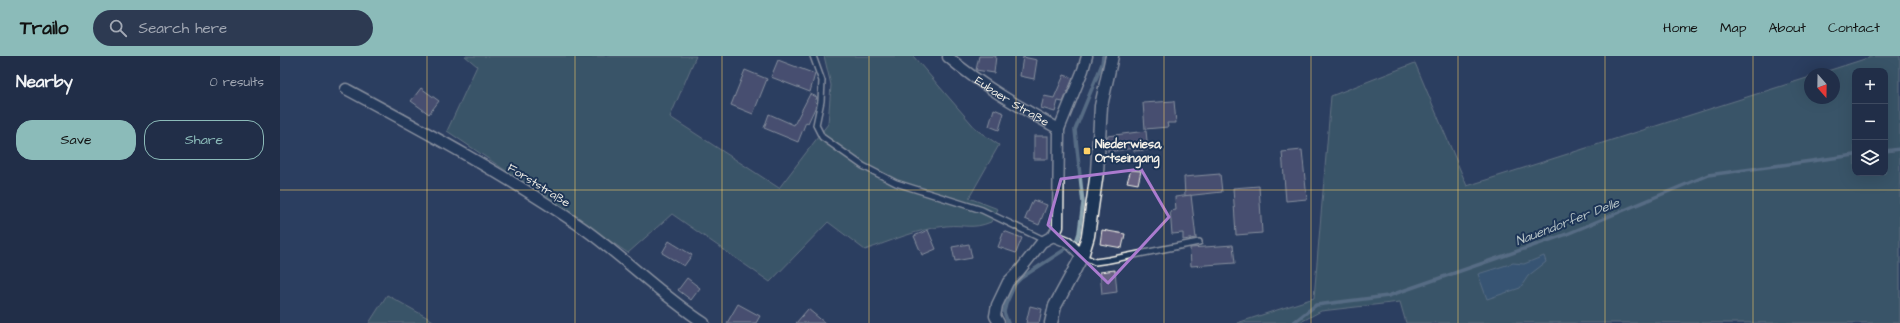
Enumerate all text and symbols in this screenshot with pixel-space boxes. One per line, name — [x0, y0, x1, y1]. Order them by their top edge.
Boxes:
search box — [93, 10, 373, 46]
text: Trailo — [20, 15, 69, 42]
icon: search — [107, 17, 129, 39]
text: Search here — [139, 18, 227, 39]
text: Home — [1663, 18, 1698, 38]
text: Map — [1720, 18, 1746, 38]
text: About — [1768, 18, 1806, 38]
text: Contact — [1828, 18, 1880, 38]
north arrow — [1804, 68, 1840, 104]
map controls — [1852, 68, 1888, 176]
button: + — [1852, 68, 1888, 104]
text: Nearby — [16, 70, 73, 94]
street label: Eubaer Straße — [971, 72, 1053, 131]
text: 0 results — [209, 73, 264, 91]
button: − — [1852, 104, 1888, 140]
button: Save — [16, 120, 136, 160]
button: Share — [144, 120, 264, 160]
place label: Niederwiesa, Ortseingang — [1095, 136, 1162, 169]
button: layers — [1852, 140, 1888, 176]
marker: Niederwiesa, Ortseingang — [1082, 146, 1092, 156]
street label: Forststraße — [504, 159, 574, 212]
water label: Nauendorfer Delle — [1513, 194, 1623, 250]

